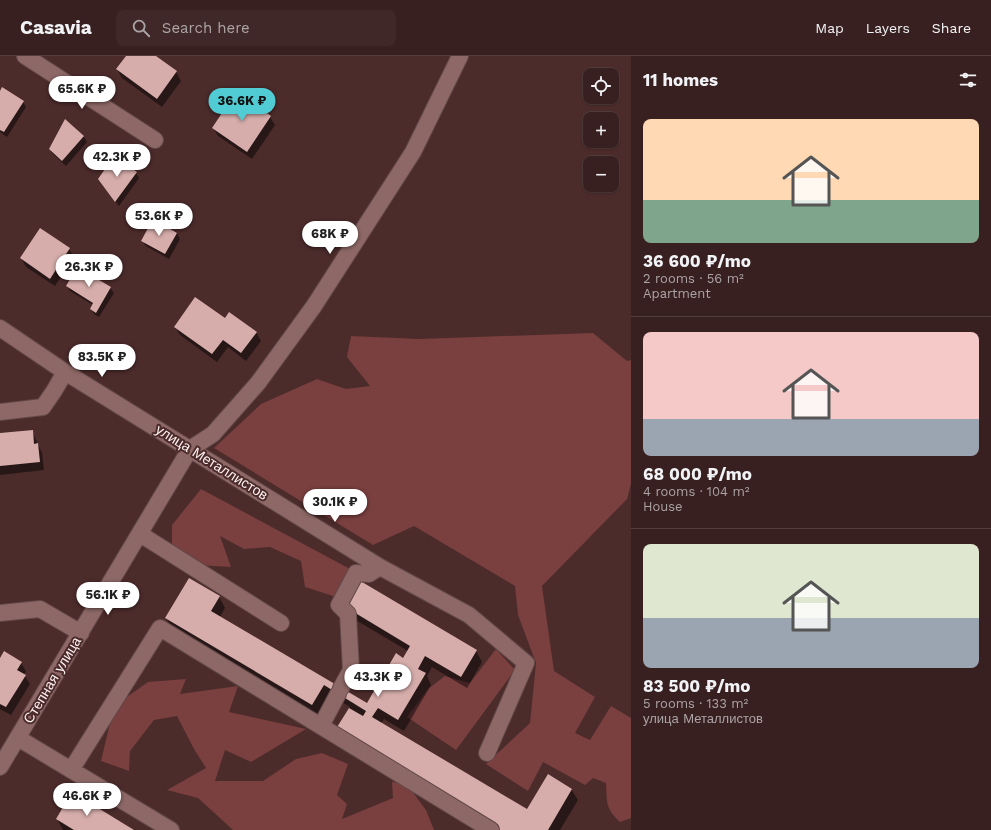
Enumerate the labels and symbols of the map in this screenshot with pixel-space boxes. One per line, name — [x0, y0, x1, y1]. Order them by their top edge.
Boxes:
pin: 65.6K ₽ — [45, 76, 119, 110]
pin: 36.6K ₽ — [205, 88, 279, 122]
pin: 42.3K ₽ — [80, 144, 154, 178]
pin: 53.6K ₽ — [122, 203, 196, 237]
pin: 68K ₽ — [302, 221, 358, 255]
pin: 26.3K ₽ — [52, 254, 126, 288]
pin: 83.5K ₽ — [65, 344, 139, 378]
street label: улица Металлистов — [153, 421, 271, 503]
pin: 30.1K ₽ — [298, 489, 372, 523]
pin: 56.1K ₽ — [71, 582, 145, 616]
street label: Степная улица — [20, 634, 84, 726]
pin: 43.3K ₽ — [341, 664, 415, 698]
pin: 46.6K ₽ — [50, 783, 124, 817]

